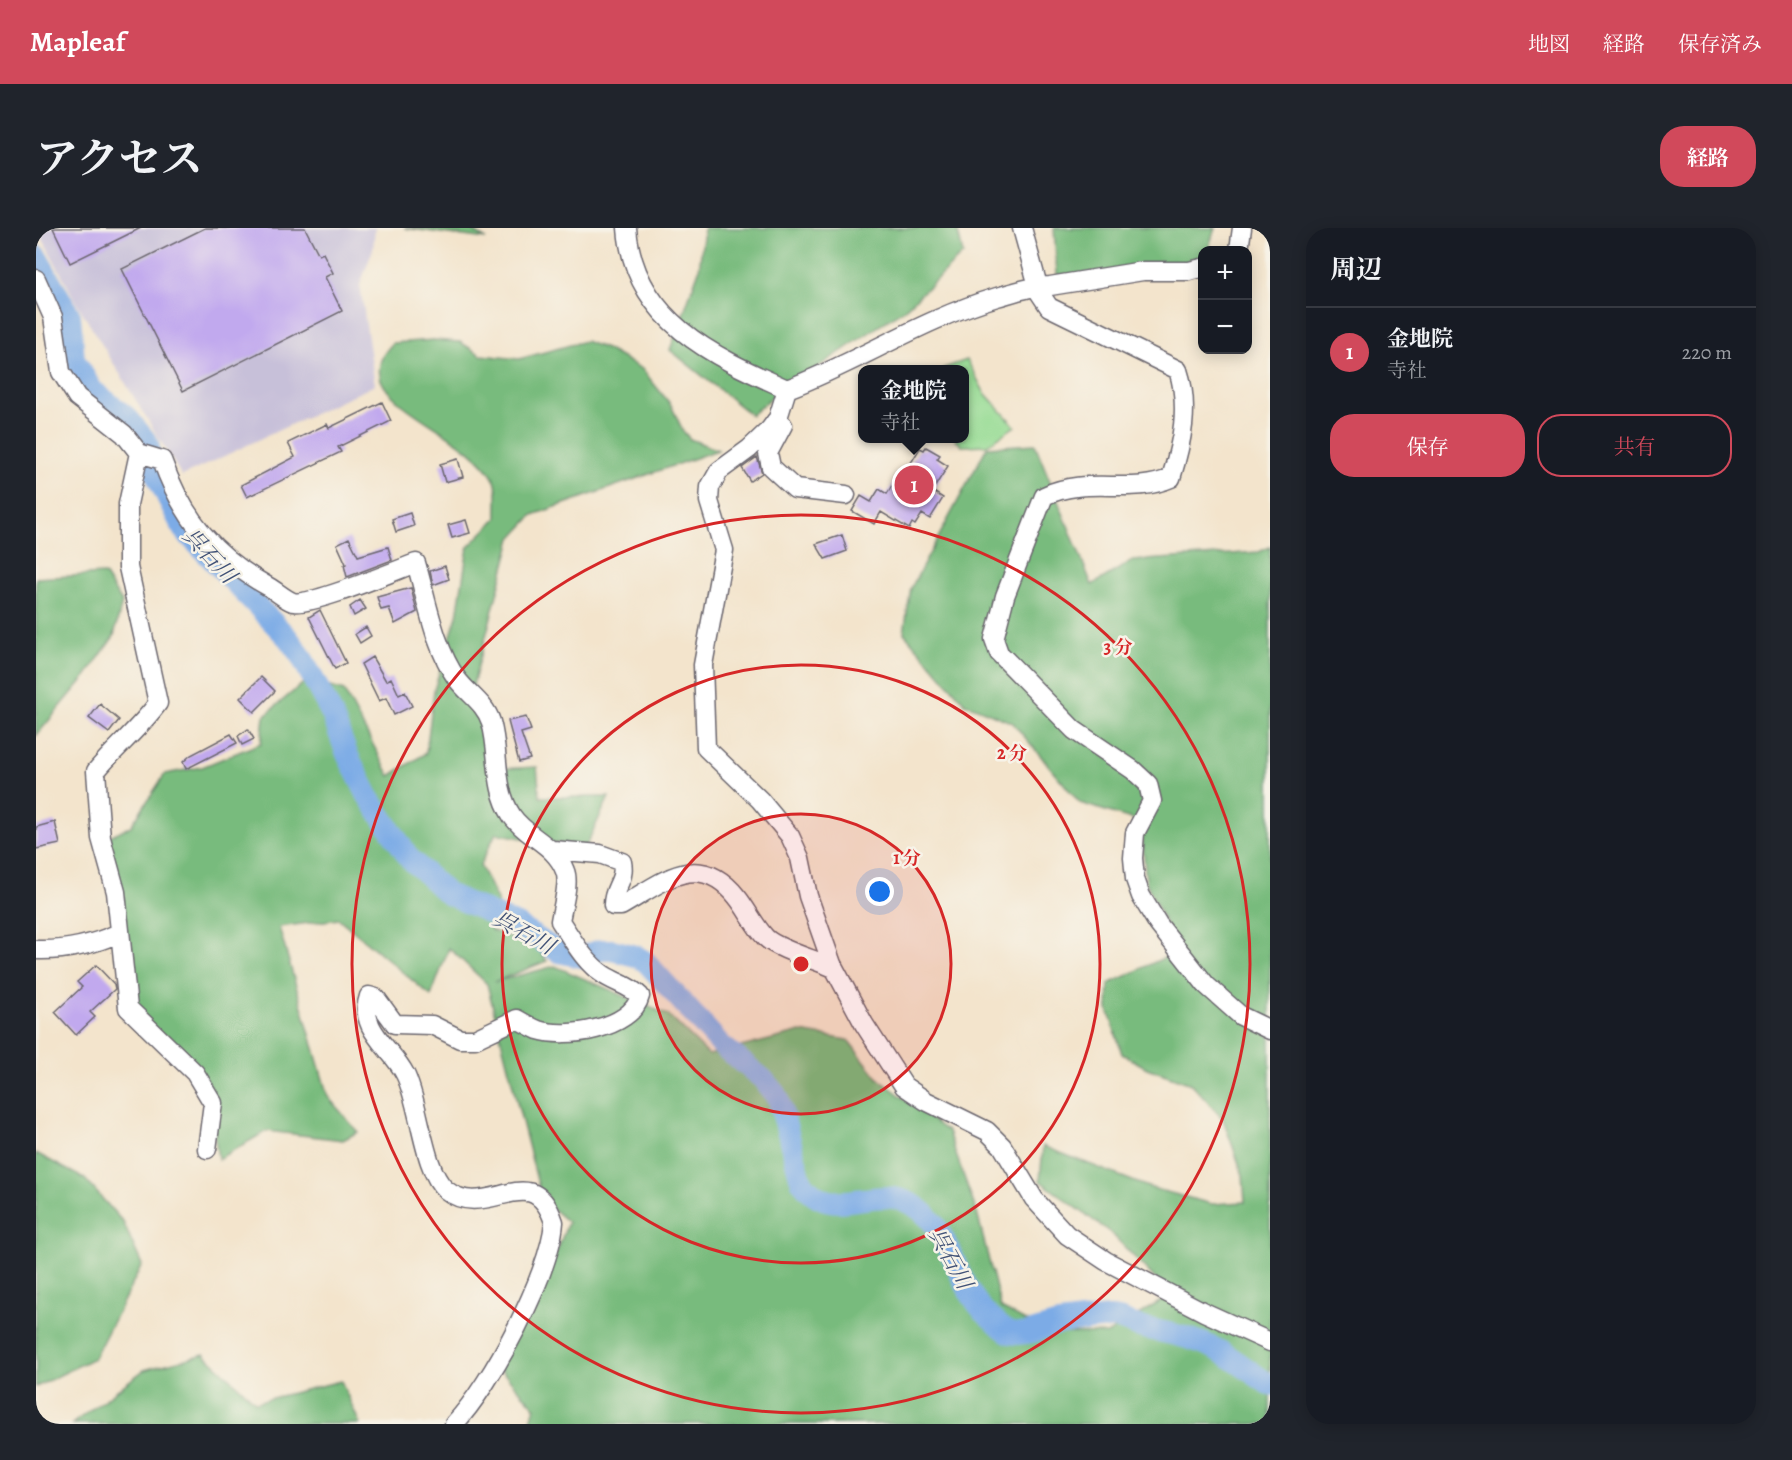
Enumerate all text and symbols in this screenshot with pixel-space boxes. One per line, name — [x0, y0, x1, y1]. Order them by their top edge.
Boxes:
text: Mapleaf — [30, 23, 125, 61]
text: 地図 — [1528, 30, 1570, 58]
text: 経路 — [1603, 30, 1645, 58]
text: 保存済み — [1678, 30, 1762, 58]
button: 経路 — [1660, 126, 1756, 187]
text: アクセス — [36, 130, 203, 187]
map controls — [1198, 246, 1252, 354]
button: + — [1198, 246, 1252, 300]
text: 周辺 — [1330, 252, 1382, 287]
button: − — [1198, 300, 1252, 354]
text: 金地院 — [1387, 324, 1453, 354]
text: 1 — [1346, 339, 1353, 366]
text: 220 m — [1682, 339, 1732, 366]
text: 寺社 — [1387, 357, 1427, 384]
popup — [858, 365, 969, 443]
text: 金地院 — [880, 376, 947, 406]
text: 寺社 — [880, 409, 920, 436]
button: 保存 — [1330, 414, 1525, 477]
button: 共有 — [1537, 414, 1732, 477]
pin: 1 — [894, 462, 934, 508]
water label: 呉石川 — [176, 521, 244, 592]
text: 3 分 — [1104, 635, 1132, 659]
text: 2 分 — [997, 741, 1027, 765]
text: 1 分 — [893, 846, 921, 870]
your location — [865, 877, 894, 906]
water label: 呉石川 — [487, 904, 561, 963]
centre of rings — [791, 954, 811, 974]
water label: 呉石川 — [921, 1222, 980, 1296]

